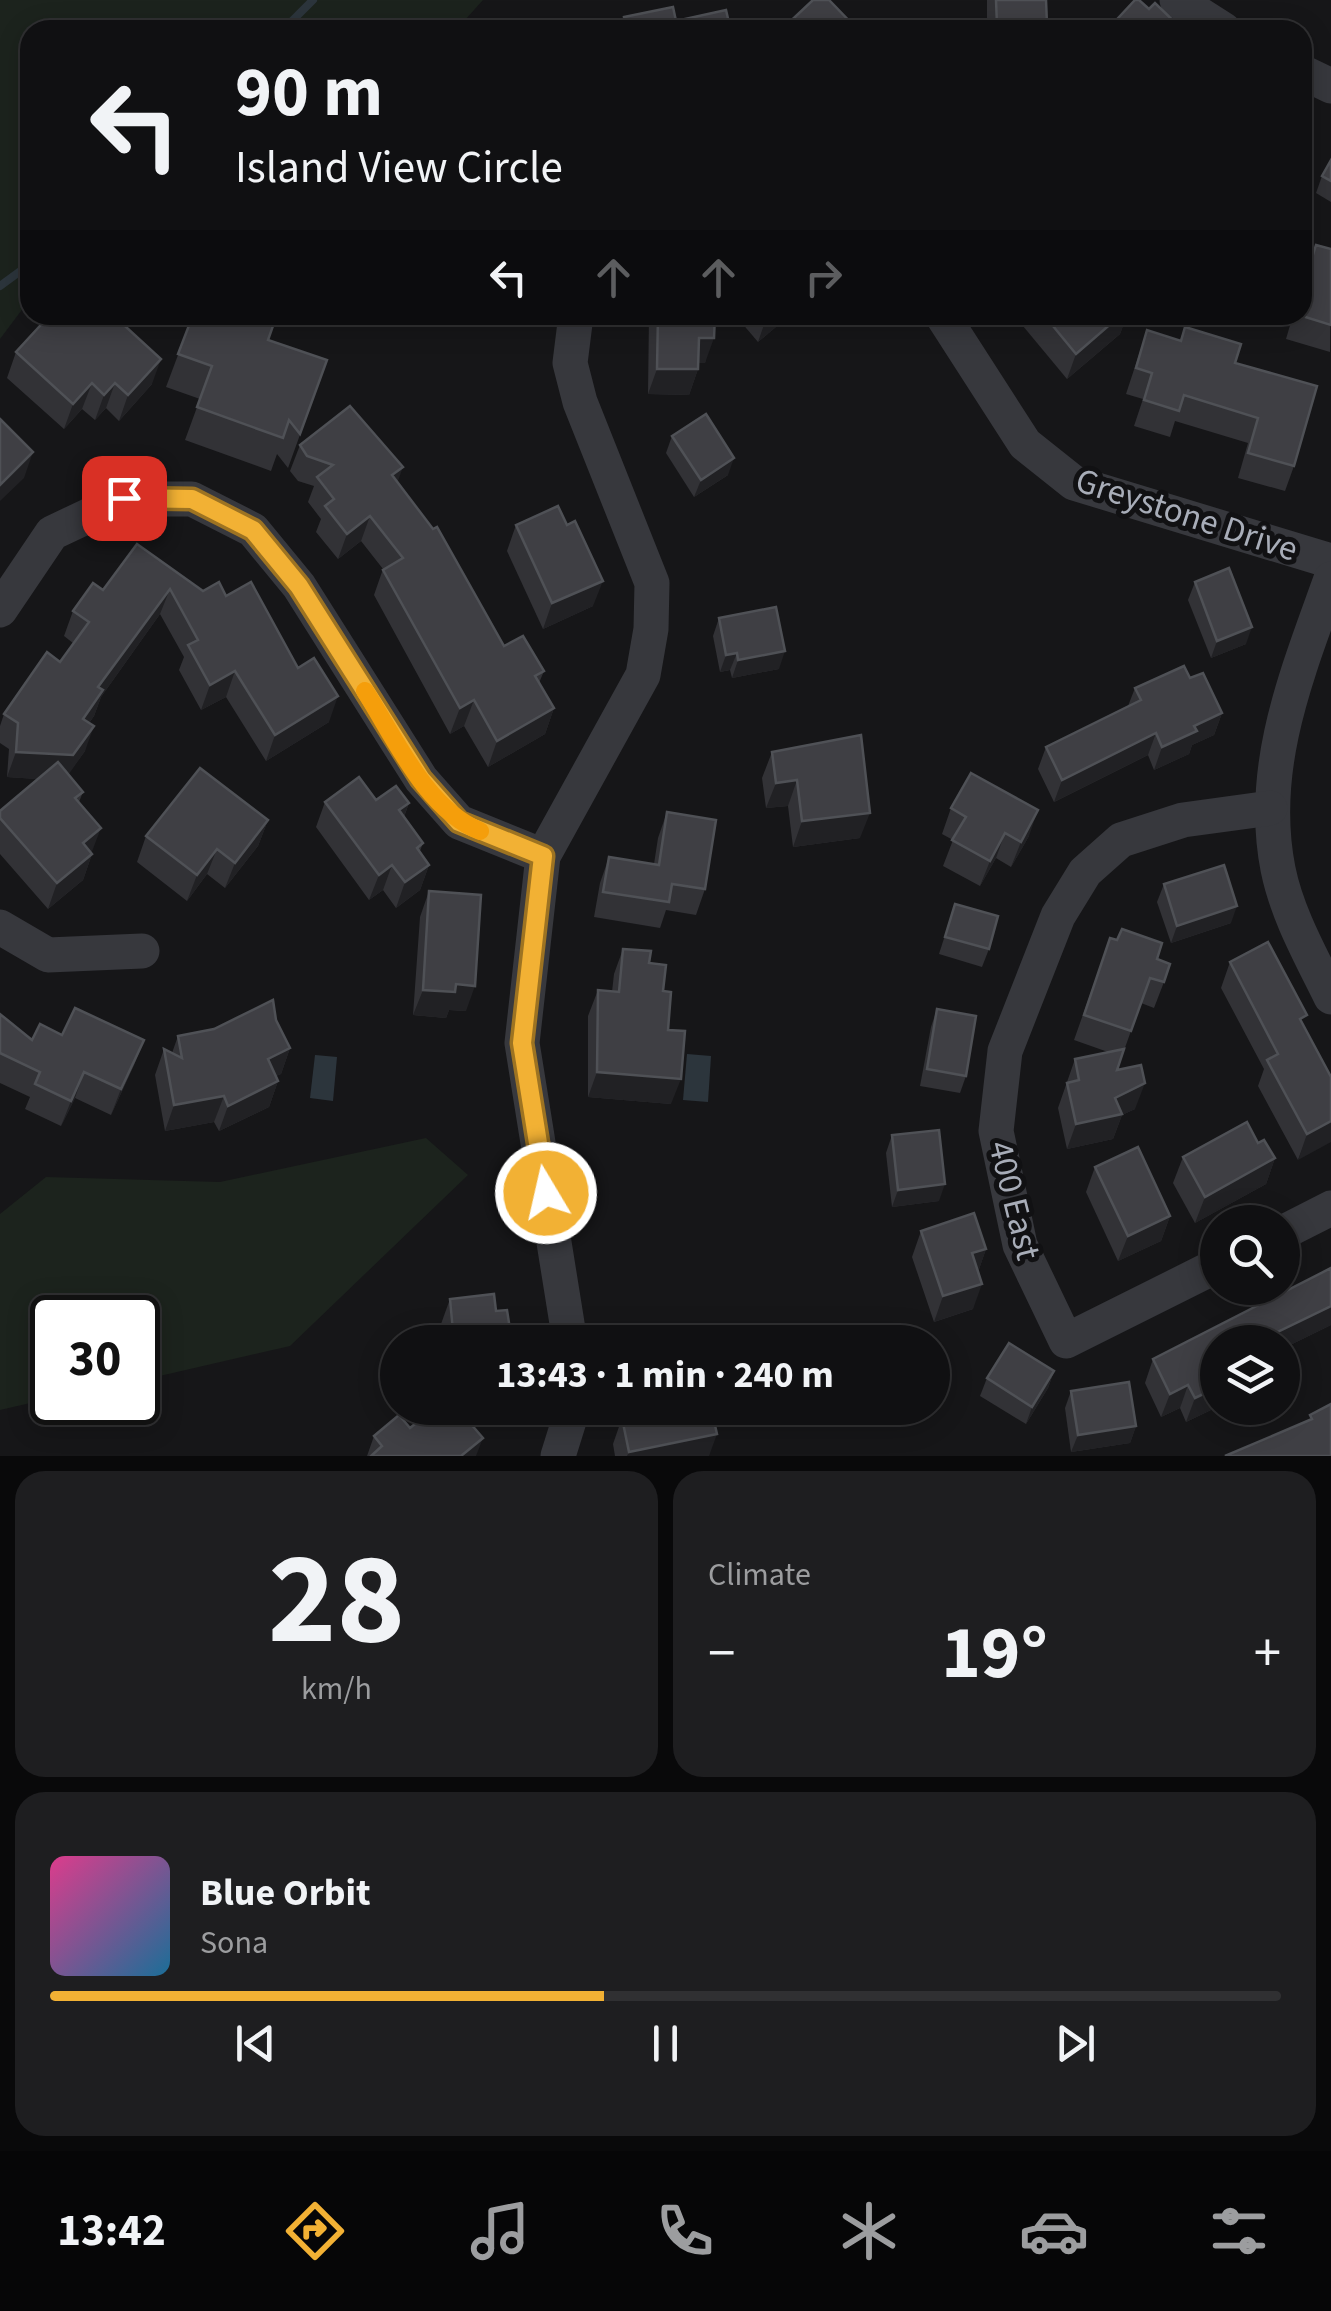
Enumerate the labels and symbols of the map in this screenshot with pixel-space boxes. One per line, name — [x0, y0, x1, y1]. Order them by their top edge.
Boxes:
street label: Greystone Drive — [1069, 455, 1304, 574]
pin — [82, 456, 167, 541]
street label: 400 East — [975, 1135, 1053, 1265]
position arrow — [494, 1141, 598, 1245]
speed limit sign: 30 — [30, 1295, 160, 1425]

